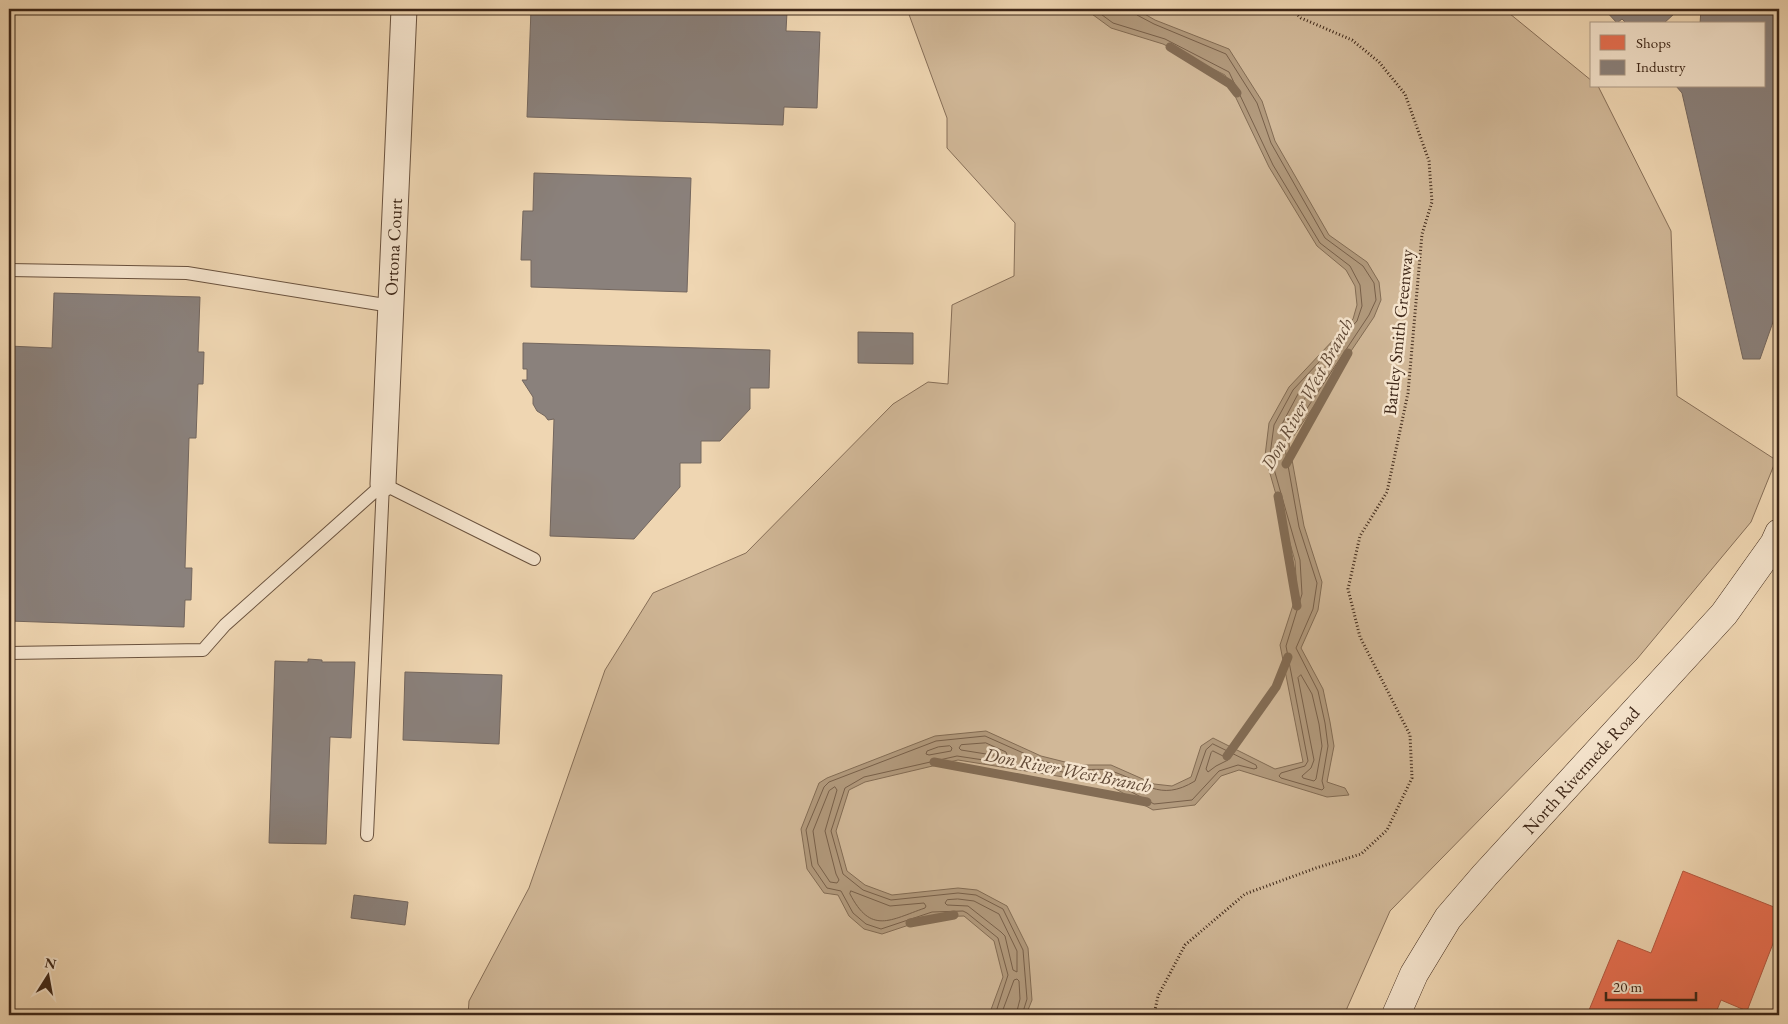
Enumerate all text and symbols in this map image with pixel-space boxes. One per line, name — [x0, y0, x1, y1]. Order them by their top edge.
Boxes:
legend — [1590, 22, 1766, 88]
text: Shops — [1636, 33, 1671, 52]
text: Industry — [1636, 57, 1686, 76]
street label: Ortona Court — [379, 197, 407, 296]
street label: Bartley Smith Greenway — [1378, 248, 1418, 416]
water label: Don River West Branch — [1254, 314, 1359, 475]
street label: North Rivermede Road — [1518, 701, 1645, 839]
water label: Don River West Branch — [981, 741, 1154, 798]
north arrow — [22, 952, 72, 1002]
text: N — [43, 953, 58, 973]
scale bar — [1606, 969, 1696, 1001]
text: 20 m — [1613, 977, 1642, 996]

